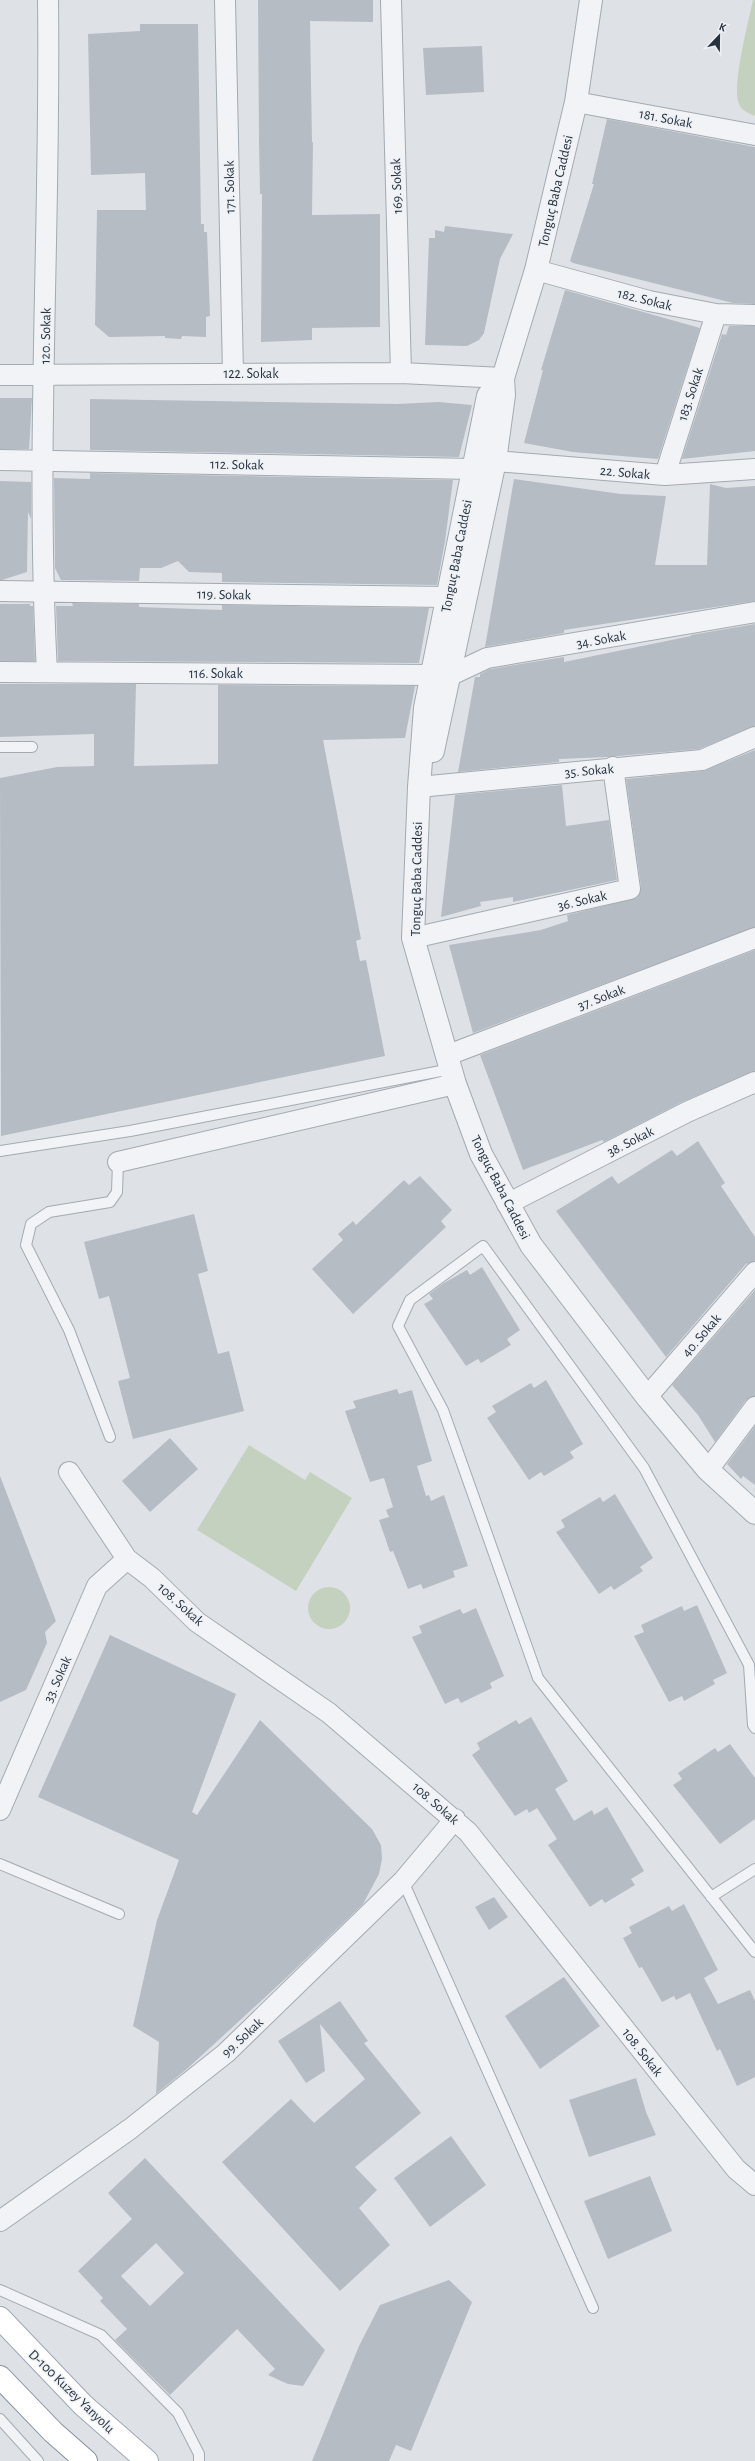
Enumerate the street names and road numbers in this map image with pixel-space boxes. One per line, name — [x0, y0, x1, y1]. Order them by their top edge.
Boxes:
street label: 181. Sokak — [638, 107, 694, 131]
street label: Tonguç Baba Caddesi — [536, 134, 576, 249]
street label: 169. Sokak — [389, 157, 405, 214]
street label: 171. Sokak — [223, 160, 237, 214]
street label: 182. Sokak — [616, 286, 674, 314]
street label: 120. Sokak — [39, 307, 54, 364]
street label: 183. Sokak — [676, 365, 706, 423]
street label: 122. Sokak — [223, 367, 279, 381]
street label: 112. Sokak — [210, 458, 265, 472]
street label: 22. Sokak — [599, 464, 651, 482]
street label: Tonguç Baba Caddesi — [439, 499, 475, 614]
street label: 119. Sokak — [197, 588, 252, 602]
street label: 34. Sokak — [575, 629, 628, 651]
street label: 116. Sokak — [189, 667, 244, 681]
street label: 35. Sokak — [564, 762, 615, 780]
street label: Tonguç Baba Caddesi — [409, 822, 425, 937]
street label: 36. Sokak — [556, 888, 609, 913]
street label: 37. Sokak — [576, 982, 627, 1013]
street label: 38. Sokak — [605, 1124, 656, 1159]
street label: Tonguç Baba Caddesi — [468, 1133, 532, 1242]
street label: 40. Sokak — [679, 1311, 724, 1360]
street label: 108. Sokak — [155, 1581, 206, 1629]
street label: 33. Sokak — [42, 1654, 75, 1705]
street label: 108. Sokak — [409, 1780, 462, 1828]
street label: 99. Sokak — [219, 2015, 266, 2060]
street label: 108. Sokak — [619, 2026, 666, 2080]
street label: D-100 Kuzey Yanyolu — [26, 2347, 117, 2436]

